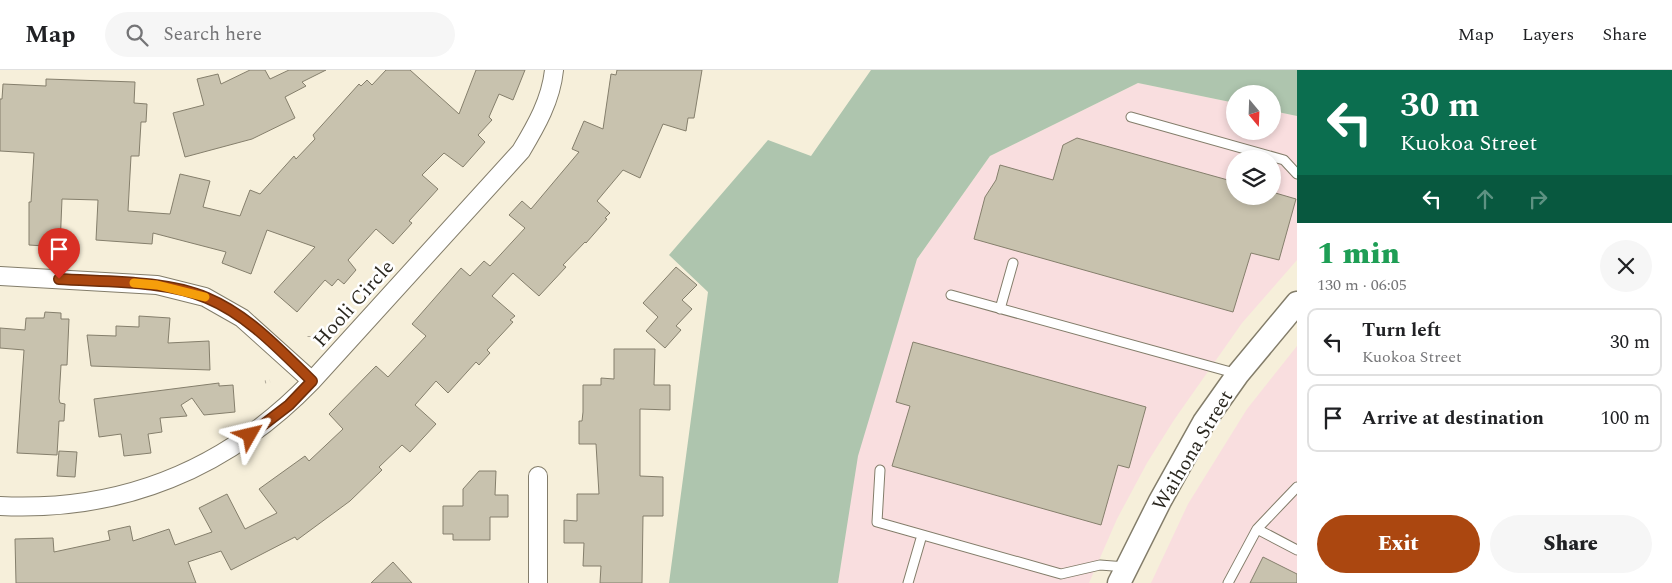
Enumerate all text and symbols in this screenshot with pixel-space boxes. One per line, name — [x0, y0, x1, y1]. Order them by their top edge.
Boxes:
search box — [105, 12, 455, 57]
text: Map — [25, 17, 75, 53]
text: Search here — [163, 20, 262, 49]
icon: search — [123, 21, 151, 49]
text: Map — [1458, 21, 1494, 48]
text: Layers — [1522, 21, 1574, 48]
text: Share — [1602, 21, 1647, 48]
text: 30 m — [1400, 79, 1480, 132]
north arrow — [1226, 85, 1281, 140]
map controls — [1226, 85, 1281, 205]
icon: left — [1317, 90, 1382, 155]
text: Kuokoa Street — [1400, 127, 1537, 160]
button: layers — [1226, 150, 1281, 205]
icon: left — [1418, 185, 1446, 213]
icon: ahead — [1471, 185, 1499, 213]
icon: right — [1524, 185, 1552, 213]
pin — [38, 228, 80, 279]
text: 1 min — [1317, 231, 1400, 277]
icon: arrive — [45, 235, 73, 263]
button: close — [1600, 240, 1652, 292]
street label: Hooli Circle — [306, 253, 401, 354]
text: 130 m · 06:05 — [1317, 273, 1407, 297]
text: Turn left — [1362, 316, 1441, 345]
icon: left — [1319, 328, 1347, 356]
text: 30 m — [1610, 328, 1650, 357]
text: Kuokoa Street — [1362, 345, 1462, 369]
street label: Waihona Street — [1145, 384, 1241, 517]
icon: arrive — [1319, 404, 1347, 432]
text: Arrive at destination — [1362, 404, 1544, 433]
text: 100 m — [1600, 404, 1650, 433]
position arrow — [223, 408, 275, 460]
button: Exit — [1317, 515, 1480, 573]
button: Share — [1490, 515, 1652, 573]

